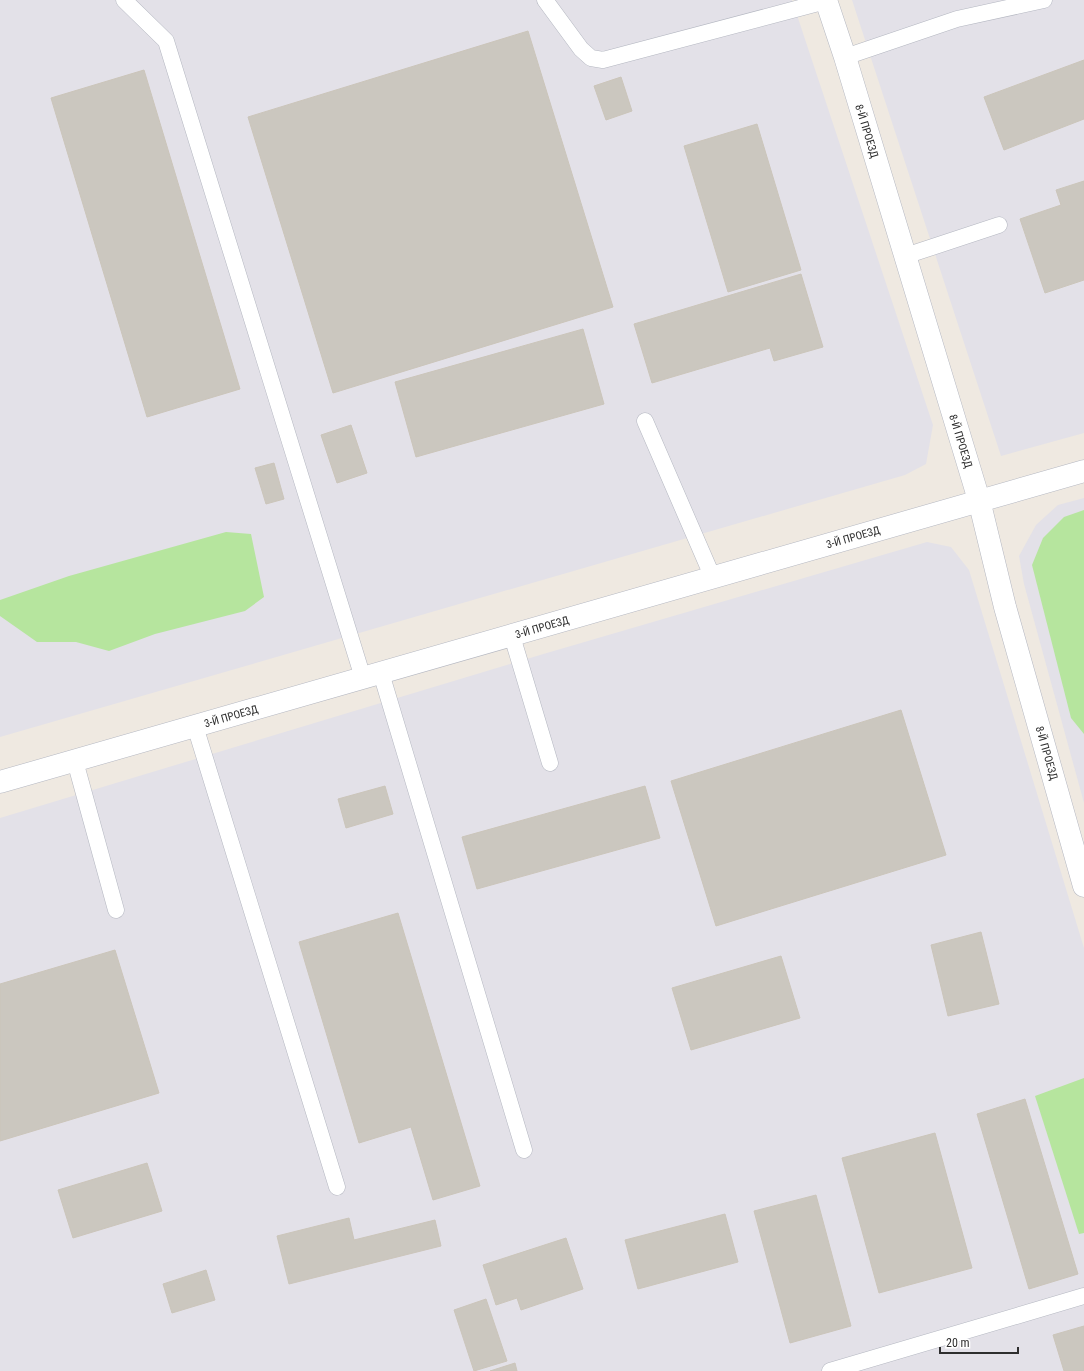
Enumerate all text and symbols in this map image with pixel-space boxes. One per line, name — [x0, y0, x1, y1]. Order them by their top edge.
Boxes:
street label: 8-Й ПРОЕЗД — [852, 103, 881, 160]
street label: 8-Й ПРОЕЗД — [946, 413, 975, 470]
street label: 3-Й ПРОЕЗД — [825, 524, 882, 551]
street label: 3-Й ПРОЕЗД — [514, 614, 571, 641]
street label: 3-Й ПРОЕЗД — [203, 703, 260, 730]
street label: 8-Й ПРОЕЗД — [1033, 725, 1060, 782]
scale bar — [940, 1329, 1018, 1355]
text: 20 m — [946, 1336, 970, 1350]

